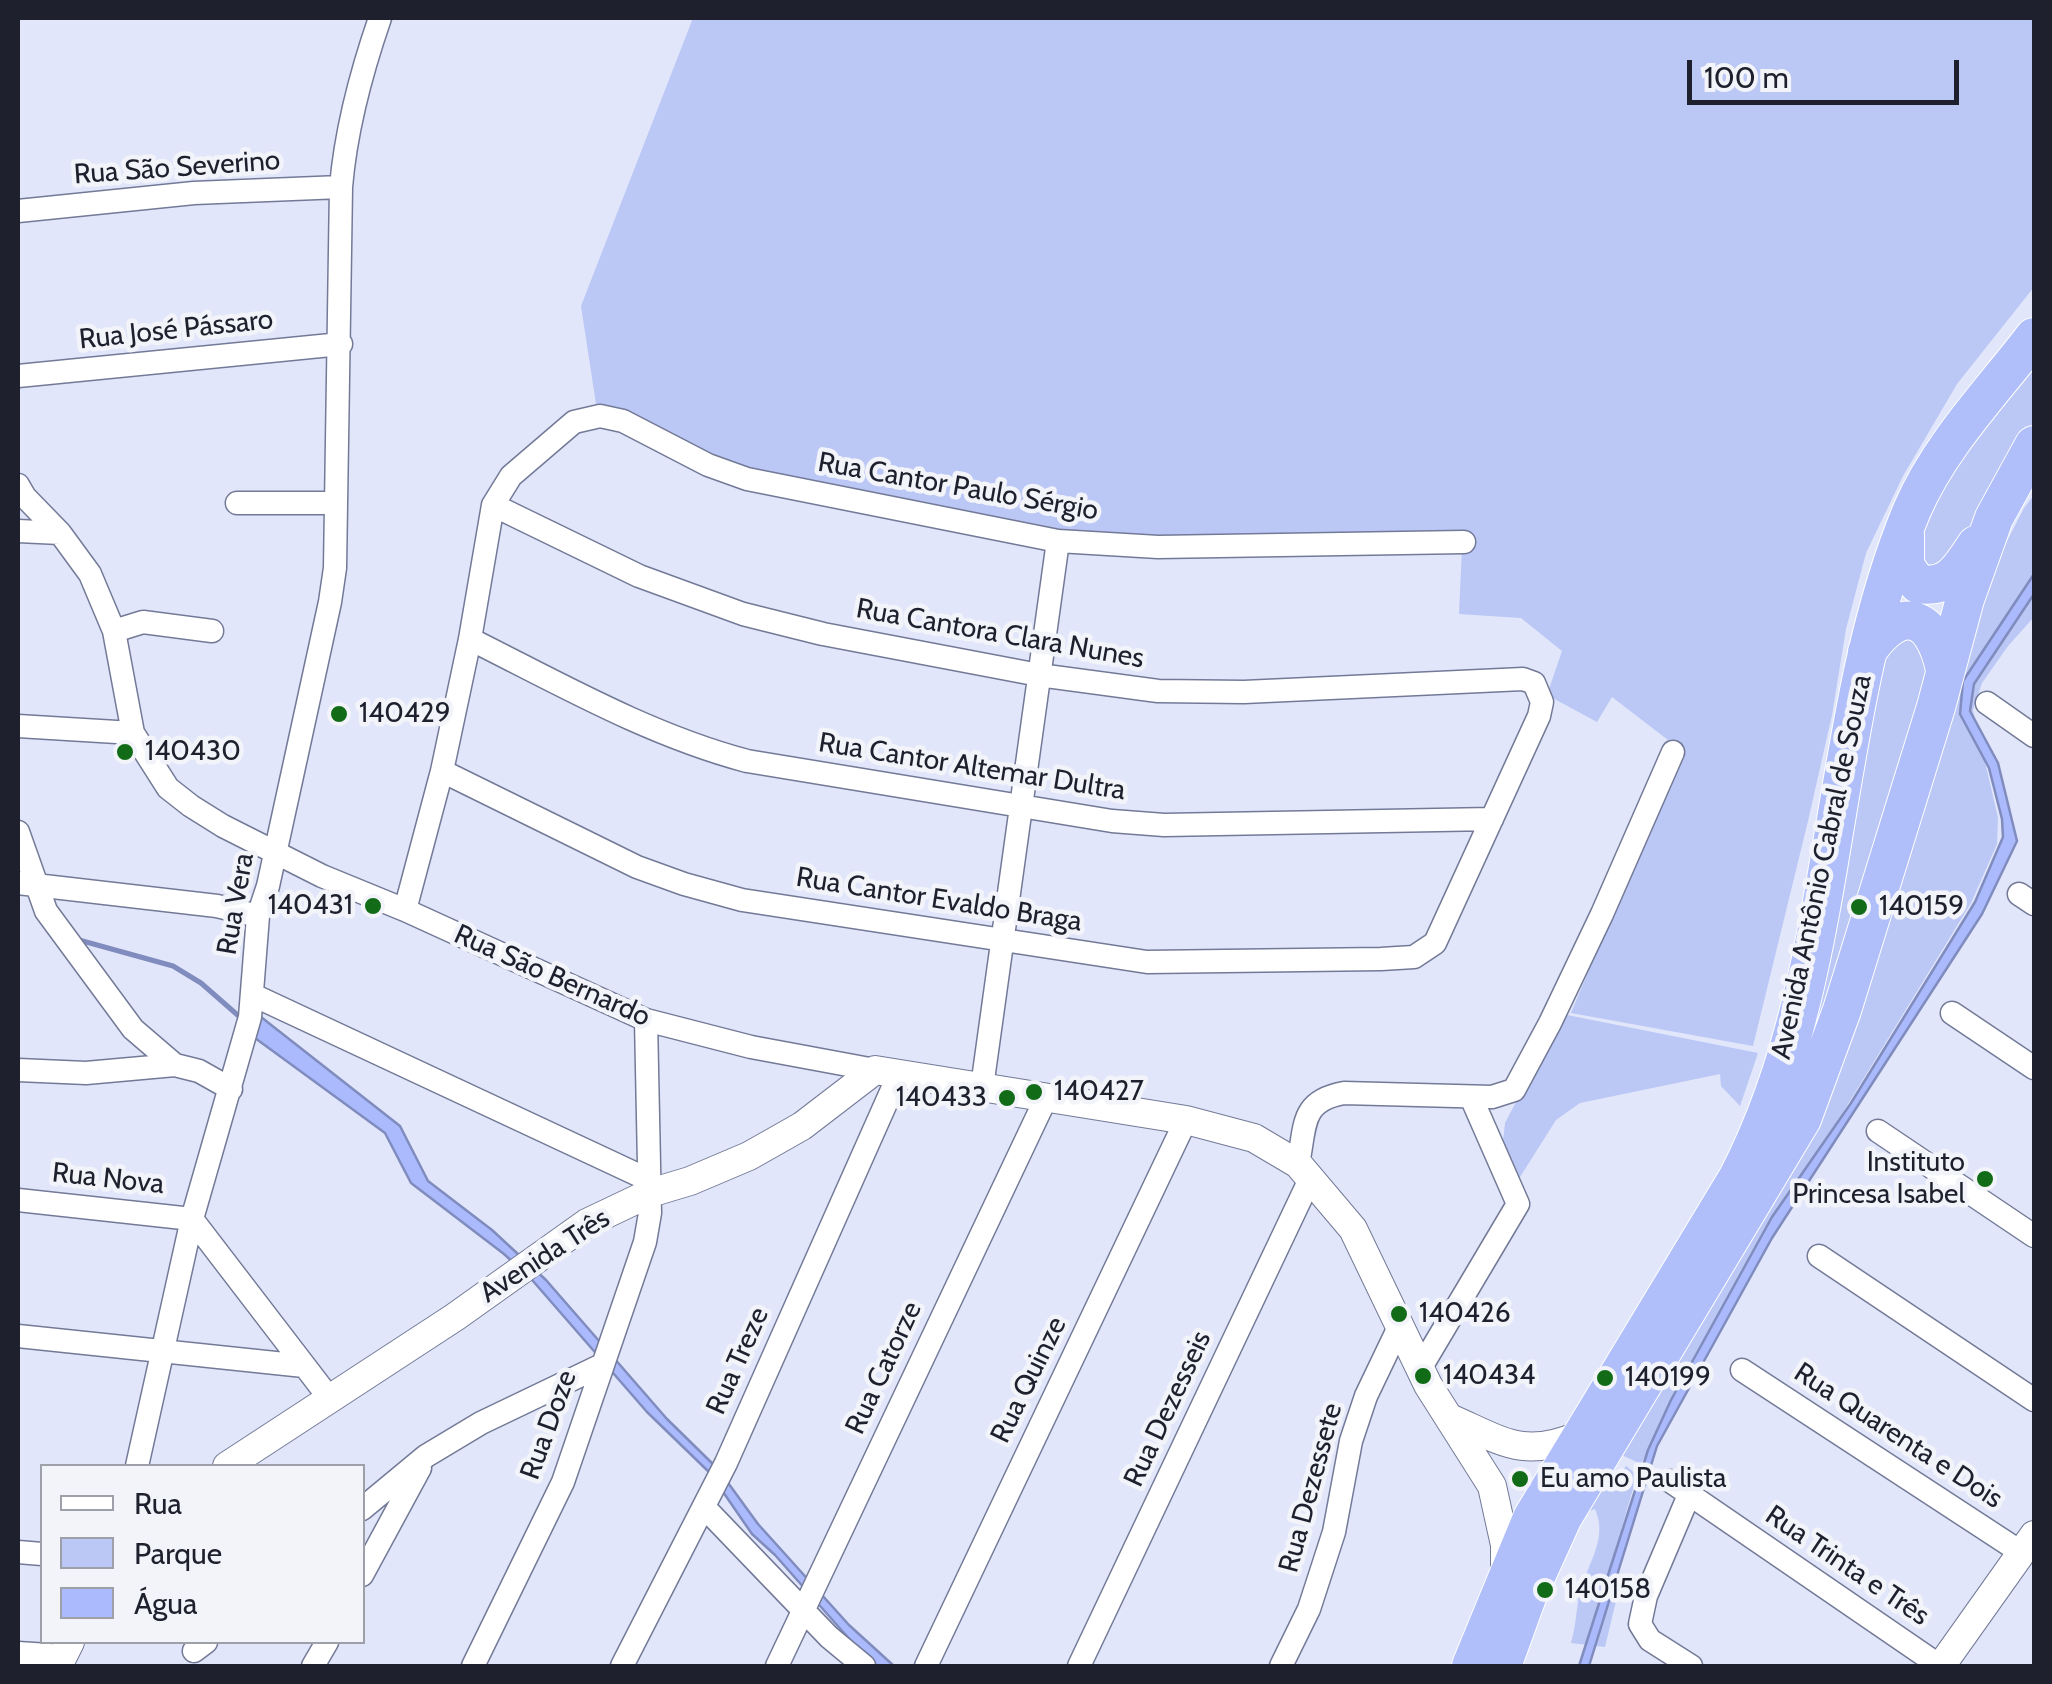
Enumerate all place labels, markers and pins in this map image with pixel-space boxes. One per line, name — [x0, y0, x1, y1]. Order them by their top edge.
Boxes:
place label: 140429 — [359, 697, 451, 731]
marker: 140429 — [328, 703, 350, 725]
place label: 140430 — [145, 735, 241, 769]
marker: 140430 — [114, 741, 136, 763]
place label: 140431 — [268, 889, 353, 923]
place label: 140159 — [1879, 890, 1964, 924]
marker: 140431 — [362, 895, 384, 917]
marker: 140159 — [1848, 896, 1870, 918]
place label: 140427 — [1054, 1075, 1144, 1109]
place label: 140433 — [896, 1081, 987, 1115]
marker: 140427 — [1023, 1081, 1045, 1103]
marker: 140433 — [996, 1087, 1018, 1109]
place label: Instituto Princesa Isabel — [1792, 1146, 1965, 1212]
marker: Instituto Princesa Isabel — [1974, 1168, 1996, 1190]
place label: 140426 — [1419, 1297, 1511, 1331]
marker: 140426 — [1388, 1303, 1410, 1325]
place label: 140434 — [1443, 1359, 1535, 1393]
place label: 140199 — [1625, 1361, 1711, 1395]
marker: 140434 — [1412, 1365, 1434, 1387]
marker: 140199 — [1594, 1367, 1616, 1389]
place label: Eu amo Paulista — [1540, 1462, 1726, 1496]
marker: Eu amo Paulista — [1509, 1468, 1531, 1490]
place label: 140158 — [1565, 1573, 1651, 1607]
marker: 140158 — [1534, 1579, 1556, 1601]

